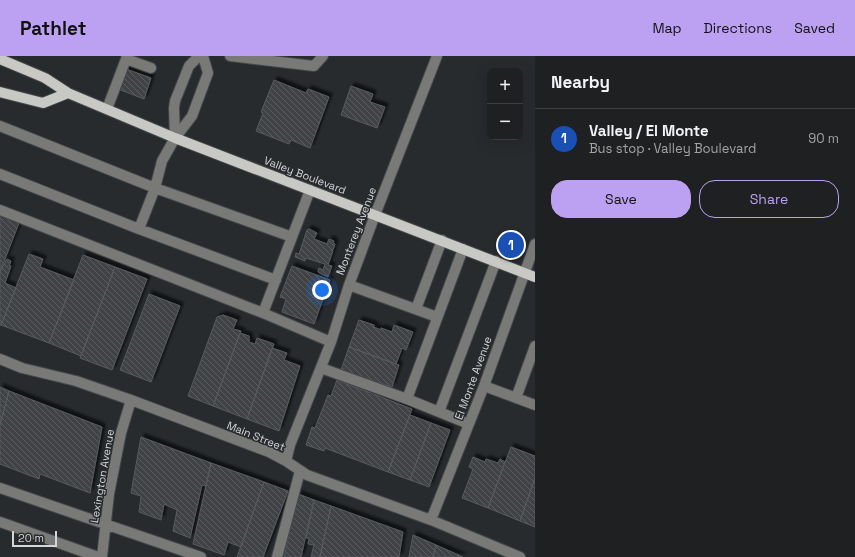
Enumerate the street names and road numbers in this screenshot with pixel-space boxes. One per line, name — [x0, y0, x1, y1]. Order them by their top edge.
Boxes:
street label: Valley Boulevard — [262, 153, 348, 197]
street label: Monterey Avenue — [333, 185, 379, 277]
street label: El Monte Avenue — [451, 334, 495, 422]
street label: Main Street — [225, 418, 287, 454]
street label: Lexington Avenue — [87, 428, 117, 524]

